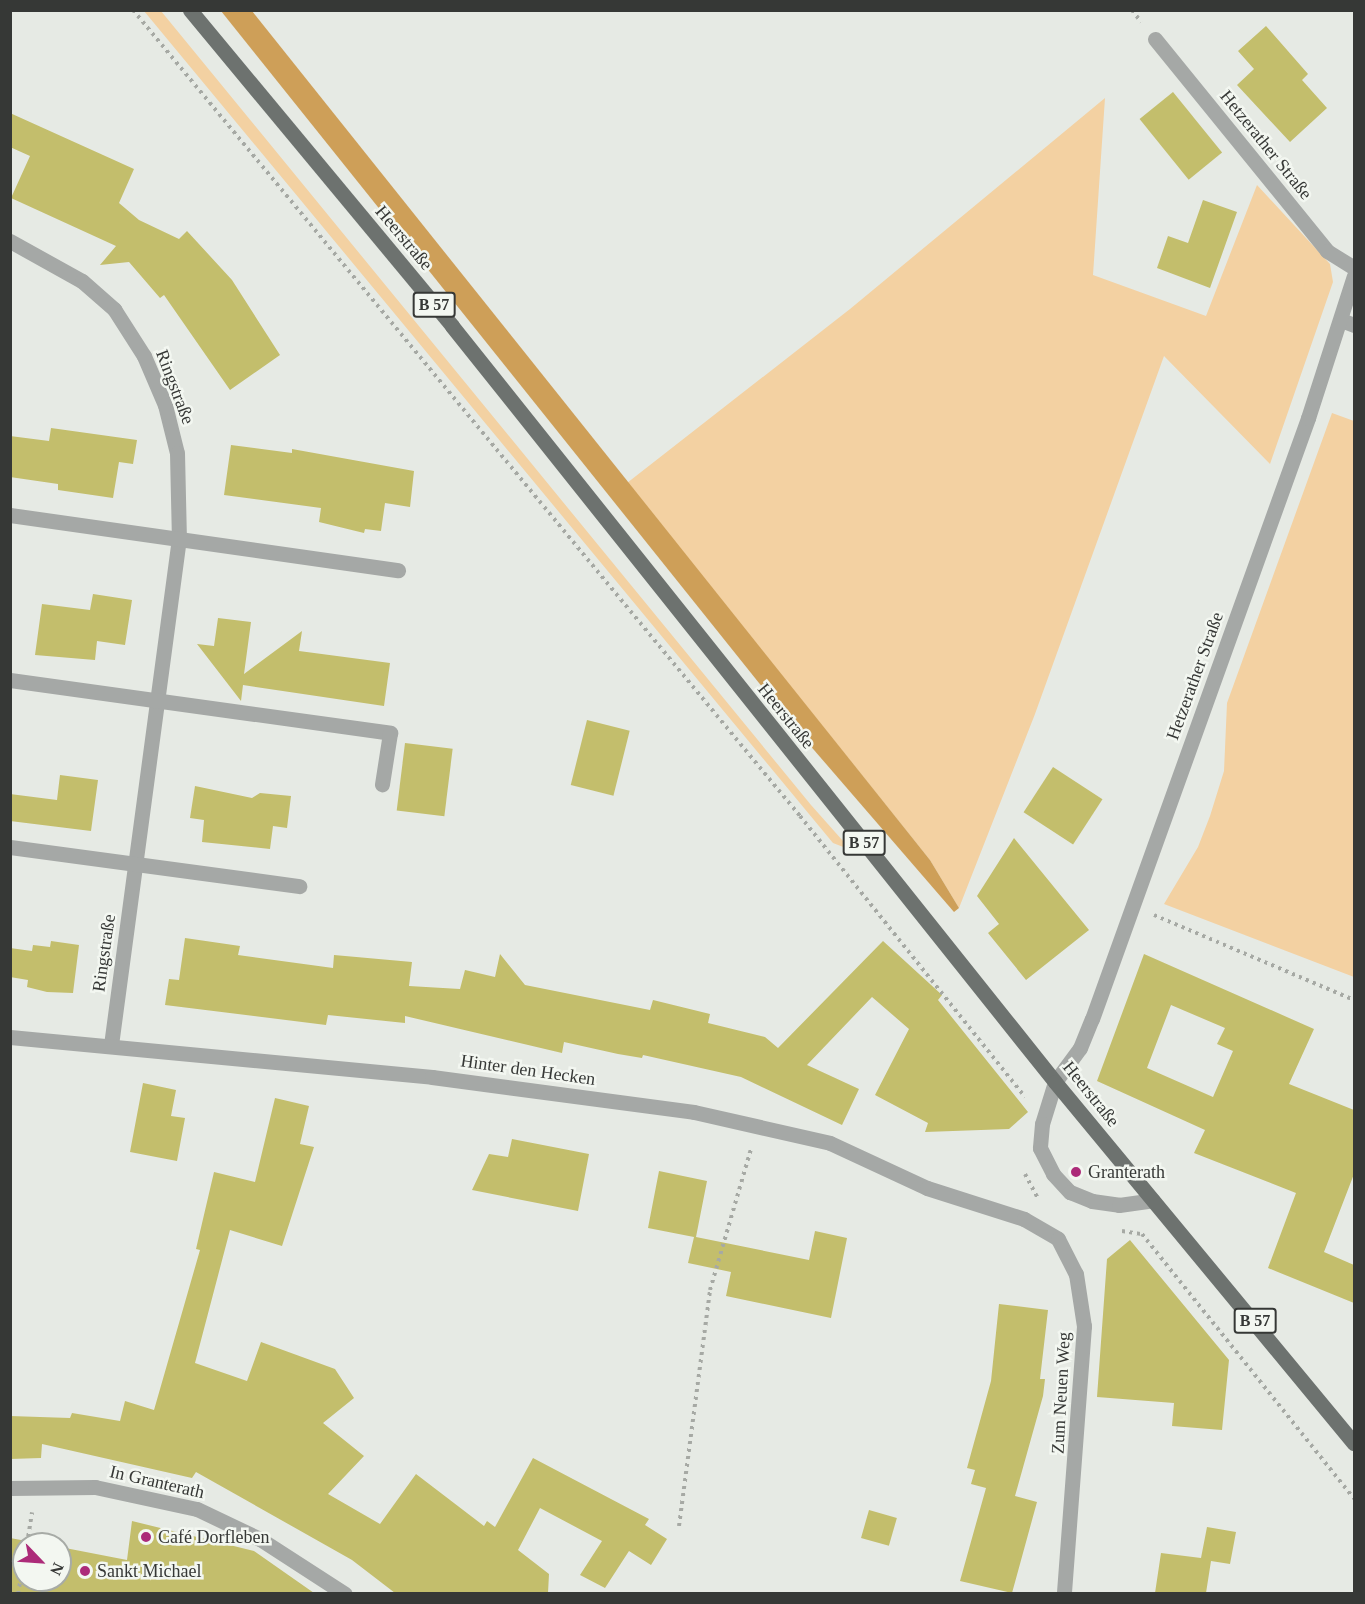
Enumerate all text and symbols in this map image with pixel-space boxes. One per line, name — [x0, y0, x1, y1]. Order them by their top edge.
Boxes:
street label: Hetzerather Straße — [1215, 86, 1317, 204]
street label: Heerstraße — [371, 201, 437, 275]
road number: B 57 — [412, 292, 456, 318]
street label: Ringstraße — [151, 347, 199, 427]
street label: Hetzerather Straße — [1162, 609, 1228, 743]
street label: Heerstraße — [753, 679, 819, 753]
road number: B 57 — [842, 830, 886, 856]
street label: Ringstraße — [88, 913, 120, 993]
street label: Hinter den Hecken — [459, 1050, 597, 1090]
street label: Heerstraße — [1058, 1057, 1124, 1131]
place label: Granterath — [1088, 1161, 1165, 1183]
marker: Granterath — [1069, 1165, 1083, 1179]
road number: B 57 — [1232, 1308, 1278, 1334]
street label: Zum Neuen Weg — [1047, 1331, 1075, 1455]
street label: In Granterath — [108, 1461, 206, 1503]
place label: Café Dorfleben — [158, 1526, 269, 1548]
marker: Café Dorfleben — [139, 1530, 153, 1544]
north arrow — [12, 1532, 72, 1592]
text: N — [47, 1560, 67, 1578]
place label: Sankt Michael — [97, 1560, 201, 1582]
marker: Sankt Michael — [78, 1564, 92, 1578]

